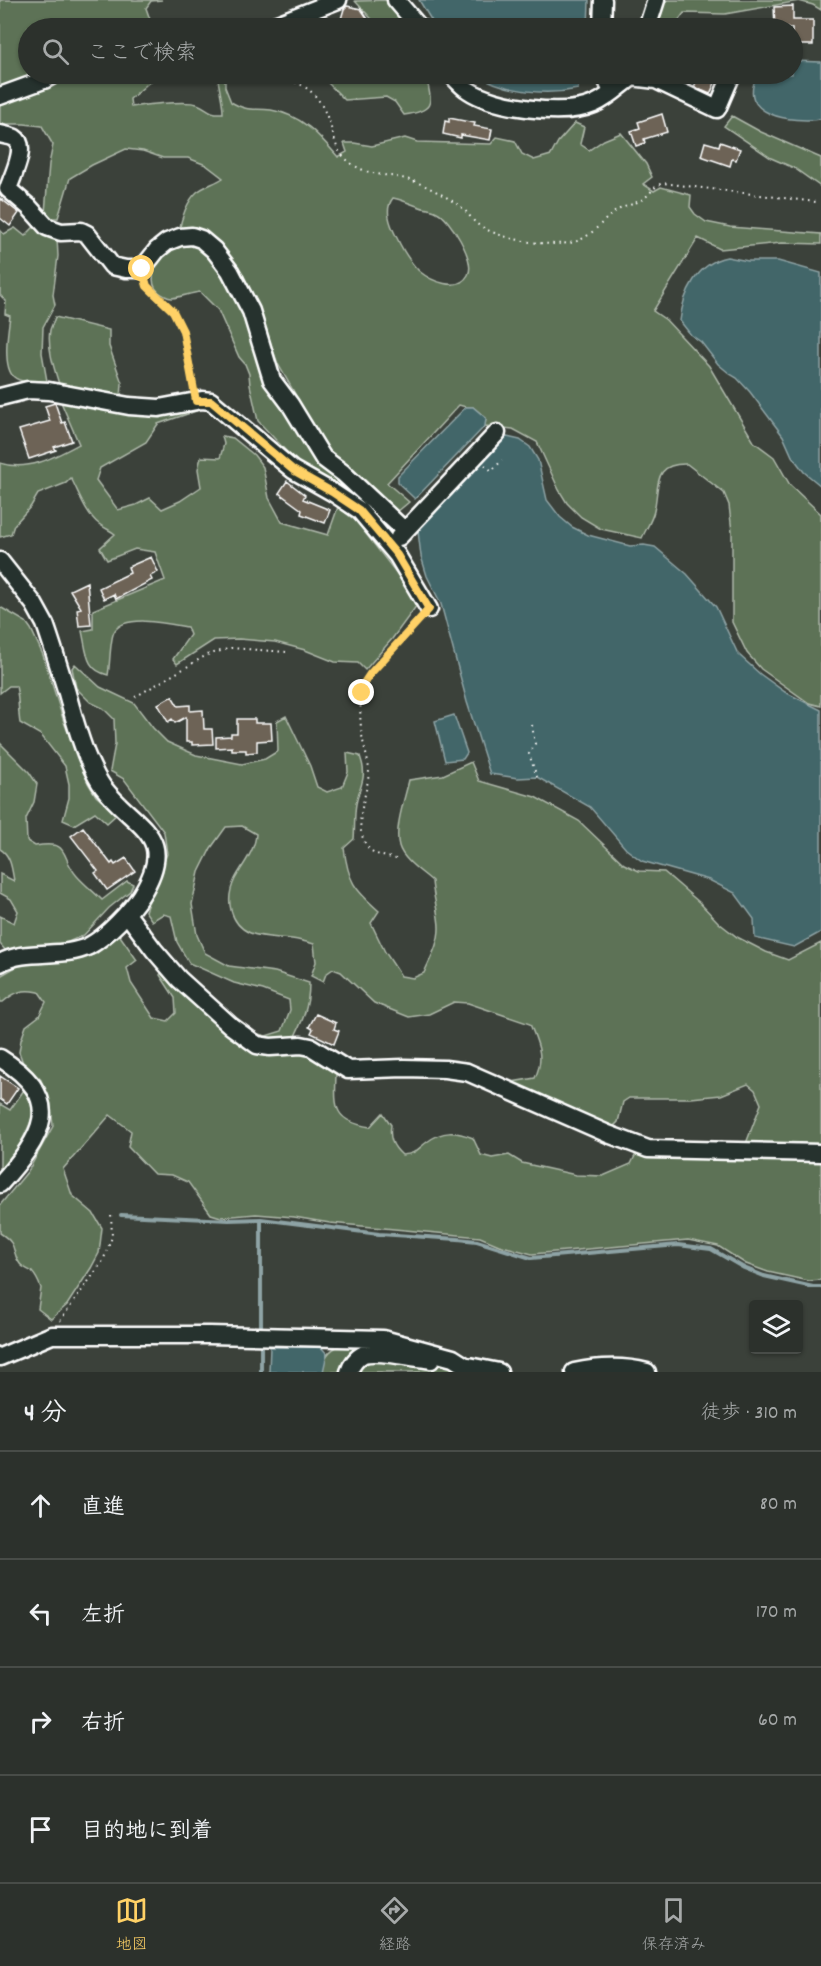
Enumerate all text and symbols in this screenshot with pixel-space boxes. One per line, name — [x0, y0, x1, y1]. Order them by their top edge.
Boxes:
search box — [18, 18, 803, 84]
icon: search — [39, 35, 72, 68]
text: ここで検索 — [87, 39, 197, 70]
route start — [128, 255, 154, 281]
route end — [348, 679, 374, 705]
map controls — [749, 1300, 803, 1354]
button: layers — [749, 1300, 803, 1354]
text: 4 分 — [24, 1396, 67, 1433]
text: 徒歩 · 310 m — [701, 1400, 797, 1428]
icon: ahead — [24, 1489, 57, 1522]
text: 80 m — [760, 1491, 797, 1519]
text: 直進 — [81, 1493, 125, 1524]
icon: left — [24, 1597, 57, 1630]
text: 170 m — [756, 1599, 797, 1627]
text: 左折 — [81, 1601, 125, 1632]
icon: right — [24, 1705, 57, 1738]
text: 60 m — [758, 1707, 797, 1735]
text: 右折 — [81, 1709, 125, 1740]
icon: arrive — [24, 1813, 57, 1846]
text: 目的地に到着 — [81, 1817, 213, 1848]
tab: 地図 — [115, 1894, 148, 1957]
tab: 経路 — [378, 1894, 411, 1957]
tab: 保存済み — [642, 1894, 706, 1957]

